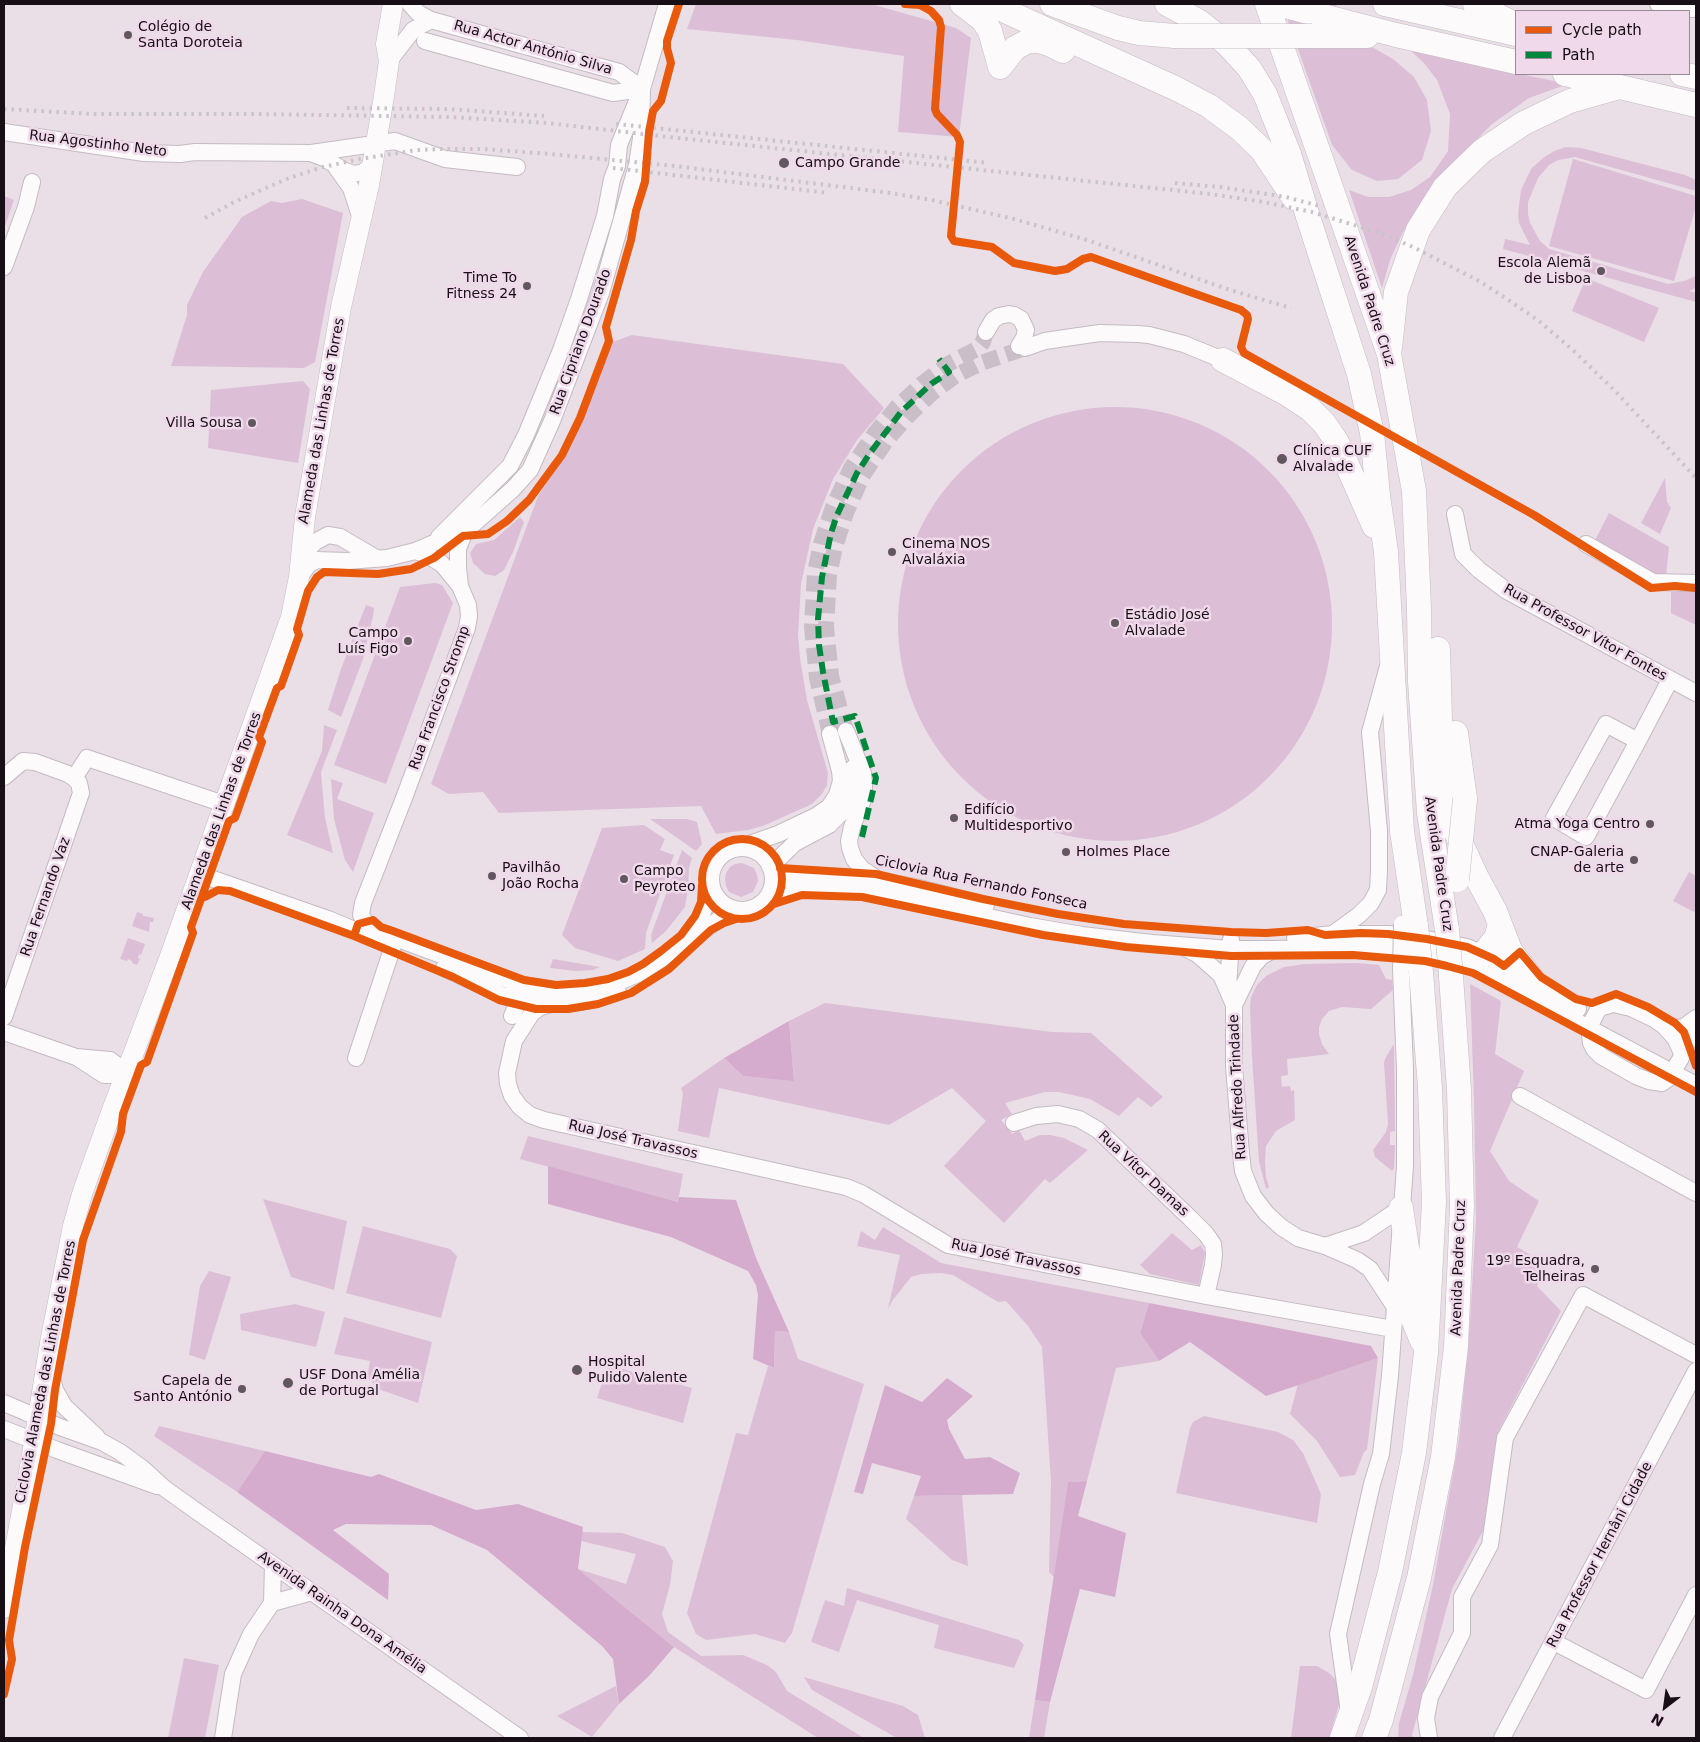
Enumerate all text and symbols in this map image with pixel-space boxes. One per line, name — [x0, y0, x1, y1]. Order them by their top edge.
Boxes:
legend — [1515, 10, 1690, 75]
street label: Rua Actor António Silva — [452, 17, 614, 79]
place label: Colégio de Santa Doroteia — [138, 19, 243, 52]
text: Cycle path — [1562, 21, 1642, 39]
marker: Colégio de Santa Doroteia — [122, 29, 134, 41]
text: Path — [1562, 46, 1595, 64]
street label: Rua Agostinho Neto — [28, 127, 168, 161]
place label: Campo Grande — [795, 155, 900, 171]
marker: Campo Grande — [777, 156, 791, 170]
street label: Avenida Padre Cruz — [1340, 234, 1398, 368]
place label: Escola Alemã de Lisboa — [1497, 255, 1591, 288]
marker: Escola Alemã de Lisboa — [1595, 265, 1607, 277]
street label: Rua Cipriano Dourado — [547, 267, 615, 417]
place label: Time To Fitness 24 — [446, 270, 517, 302]
marker: Time To Fitness 24 — [521, 280, 533, 292]
street label: Alameda das Linhas de Torres — [296, 317, 348, 525]
place label: Villa Sousa — [166, 415, 242, 431]
marker: Villa Sousa — [246, 417, 258, 429]
place label: Clínica CUF Alvalade — [1293, 443, 1372, 476]
marker: Clínica CUF Alvalade — [1275, 452, 1289, 466]
place label: Cinema NOS Alvaláxia — [902, 536, 990, 568]
marker: Cinema NOS Alvaláxia — [886, 546, 898, 558]
street label: Rua Professor Vítor Fontes — [1500, 581, 1670, 685]
place label: Estádio José Alvalade — [1125, 607, 1210, 640]
marker: Estádio José Alvalade — [1109, 617, 1121, 629]
street label: Rua Francisco Stromp — [406, 624, 474, 772]
place label: Campo Luís Figo — [338, 625, 398, 658]
marker: Campo Luís Figo — [402, 635, 414, 647]
street label: Alameda das Linhas de Torres — [178, 710, 266, 912]
street label: Avenida Padre Cruz — [1420, 796, 1456, 932]
place label: Edifício Multidesportivo — [964, 802, 1072, 834]
marker: Edifício Multidesportivo — [948, 812, 960, 824]
place label: Atma Yoga Centro — [1515, 816, 1640, 832]
marker: Atma Yoga Centro — [1644, 818, 1656, 830]
street label: Rua Fernando Vaz — [18, 835, 74, 959]
place label: Holmes Place — [1076, 844, 1170, 860]
place label: CNAP-Galeria de arte — [1530, 844, 1624, 876]
marker: Holmes Place — [1060, 846, 1072, 858]
street label: Ciclovia Rua Fernando Fonseca — [873, 852, 1089, 914]
marker: CNAP-Galeria de arte — [1628, 854, 1640, 866]
place label: Pavilhão João Rocha — [502, 860, 579, 892]
place label: Campo Peyroteo — [634, 863, 696, 896]
marker: Pavilhão João Rocha — [486, 870, 498, 882]
marker: Campo Peyroteo — [618, 873, 630, 885]
street label: Rua Alfredo Trindade — [1226, 1014, 1250, 1160]
street label: Rua José Travassos — [567, 1117, 699, 1163]
street label: Rua Vítor Damas — [1094, 1128, 1192, 1220]
street label: Avenida Padre Cruz — [1448, 1200, 1470, 1336]
street label: Rua José Travassos — [950, 1236, 1082, 1280]
street label: Ciclovia Alameda das Linhas de Torres — [12, 1239, 80, 1505]
place label: 19º Esquadra, Telheiras — [1486, 1253, 1585, 1285]
marker: 19º Esquadra, Telheiras — [1589, 1263, 1601, 1275]
place label: Hospital Pulido Valente — [588, 1354, 687, 1386]
marker: Hospital Pulido Valente — [570, 1363, 584, 1377]
place label: USF Dona Amélia de Portugal — [299, 1367, 420, 1400]
place label: Capela de Santo António — [133, 1373, 232, 1405]
marker: USF Dona Amélia de Portugal — [281, 1376, 295, 1390]
marker: Capela de Santo António — [236, 1383, 248, 1395]
street label: Rua Professor Hernâni Cidade — [1544, 1459, 1656, 1651]
street label: Avenida Rainha Dona Amélia — [254, 1548, 430, 1678]
north arrow — [1640, 1682, 1690, 1732]
text: N — [1648, 1710, 1667, 1730]

